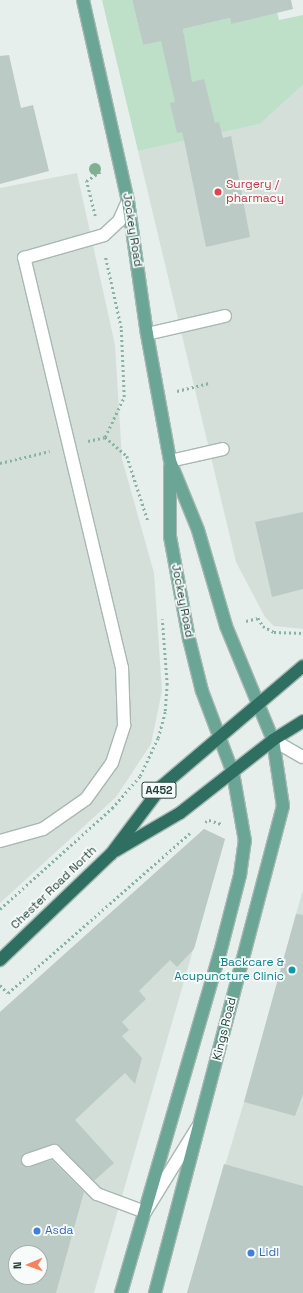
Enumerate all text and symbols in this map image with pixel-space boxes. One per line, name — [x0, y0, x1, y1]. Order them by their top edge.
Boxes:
place label: Surgery / pharmacy — [226, 178, 284, 206]
marker: Surgery / pharmacy — [213, 187, 223, 197]
street label: Jockey Road — [119, 192, 145, 268]
street label: Jockey Road — [168, 563, 196, 639]
road number: A452 — [141, 781, 177, 799]
street label: Chester Road North — [8, 843, 100, 933]
place label: Backcare & Acupuncture Clinic — [174, 956, 284, 984]
marker: Backcare & Acupuncture Clinic — [287, 965, 297, 975]
street label: Kings Road — [210, 996, 240, 1062]
place label: Asda — [45, 1224, 74, 1238]
marker: Asda — [32, 1226, 42, 1236]
north arrow — [8, 1245, 48, 1285]
place label: Lidl — [259, 1246, 279, 1260]
marker: Lidl — [246, 1248, 256, 1258]
text: N — [10, 1261, 24, 1269]

